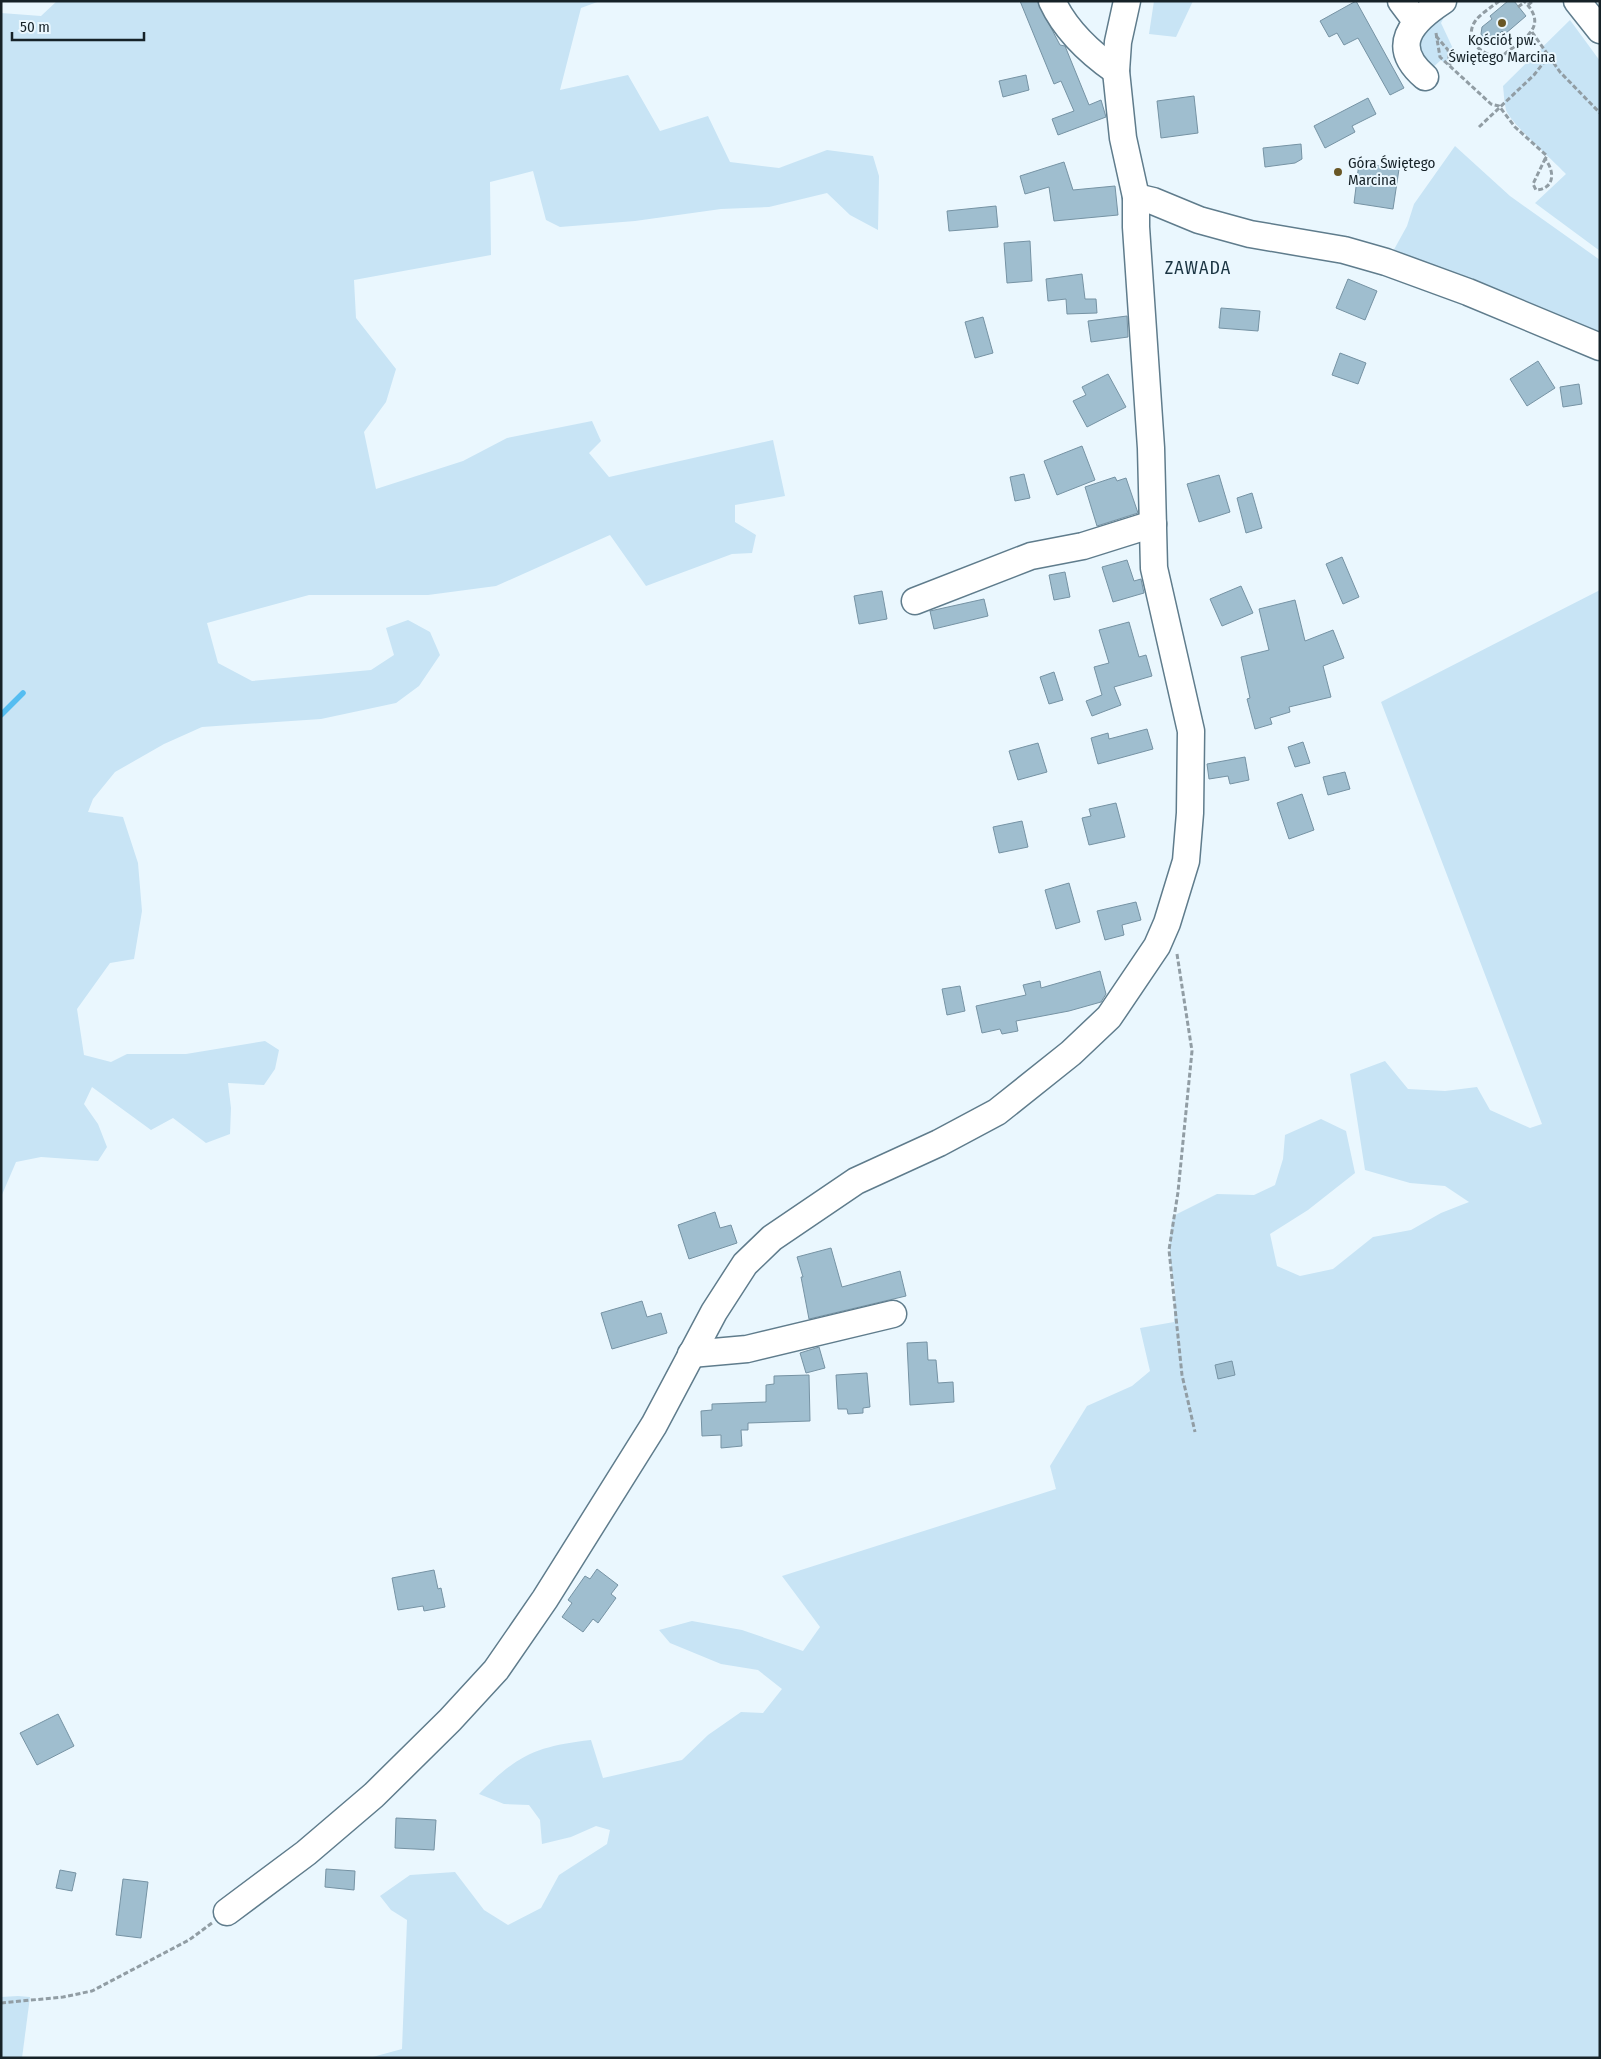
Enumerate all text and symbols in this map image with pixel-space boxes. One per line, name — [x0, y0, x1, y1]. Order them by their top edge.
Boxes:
scale bar — [12, 10, 145, 42]
marker: Kościół pw. Świętego Marcina — [1496, 17, 1508, 29]
text: 50 m — [20, 18, 50, 36]
place label: Kościół pw. Świętego Marcina — [1448, 31, 1556, 66]
place label: Góra Świętego Marcina — [1348, 154, 1435, 189]
marker: Góra Świętego Marcina — [1332, 166, 1344, 178]
district label: ZAWADA — [1165, 257, 1231, 279]

